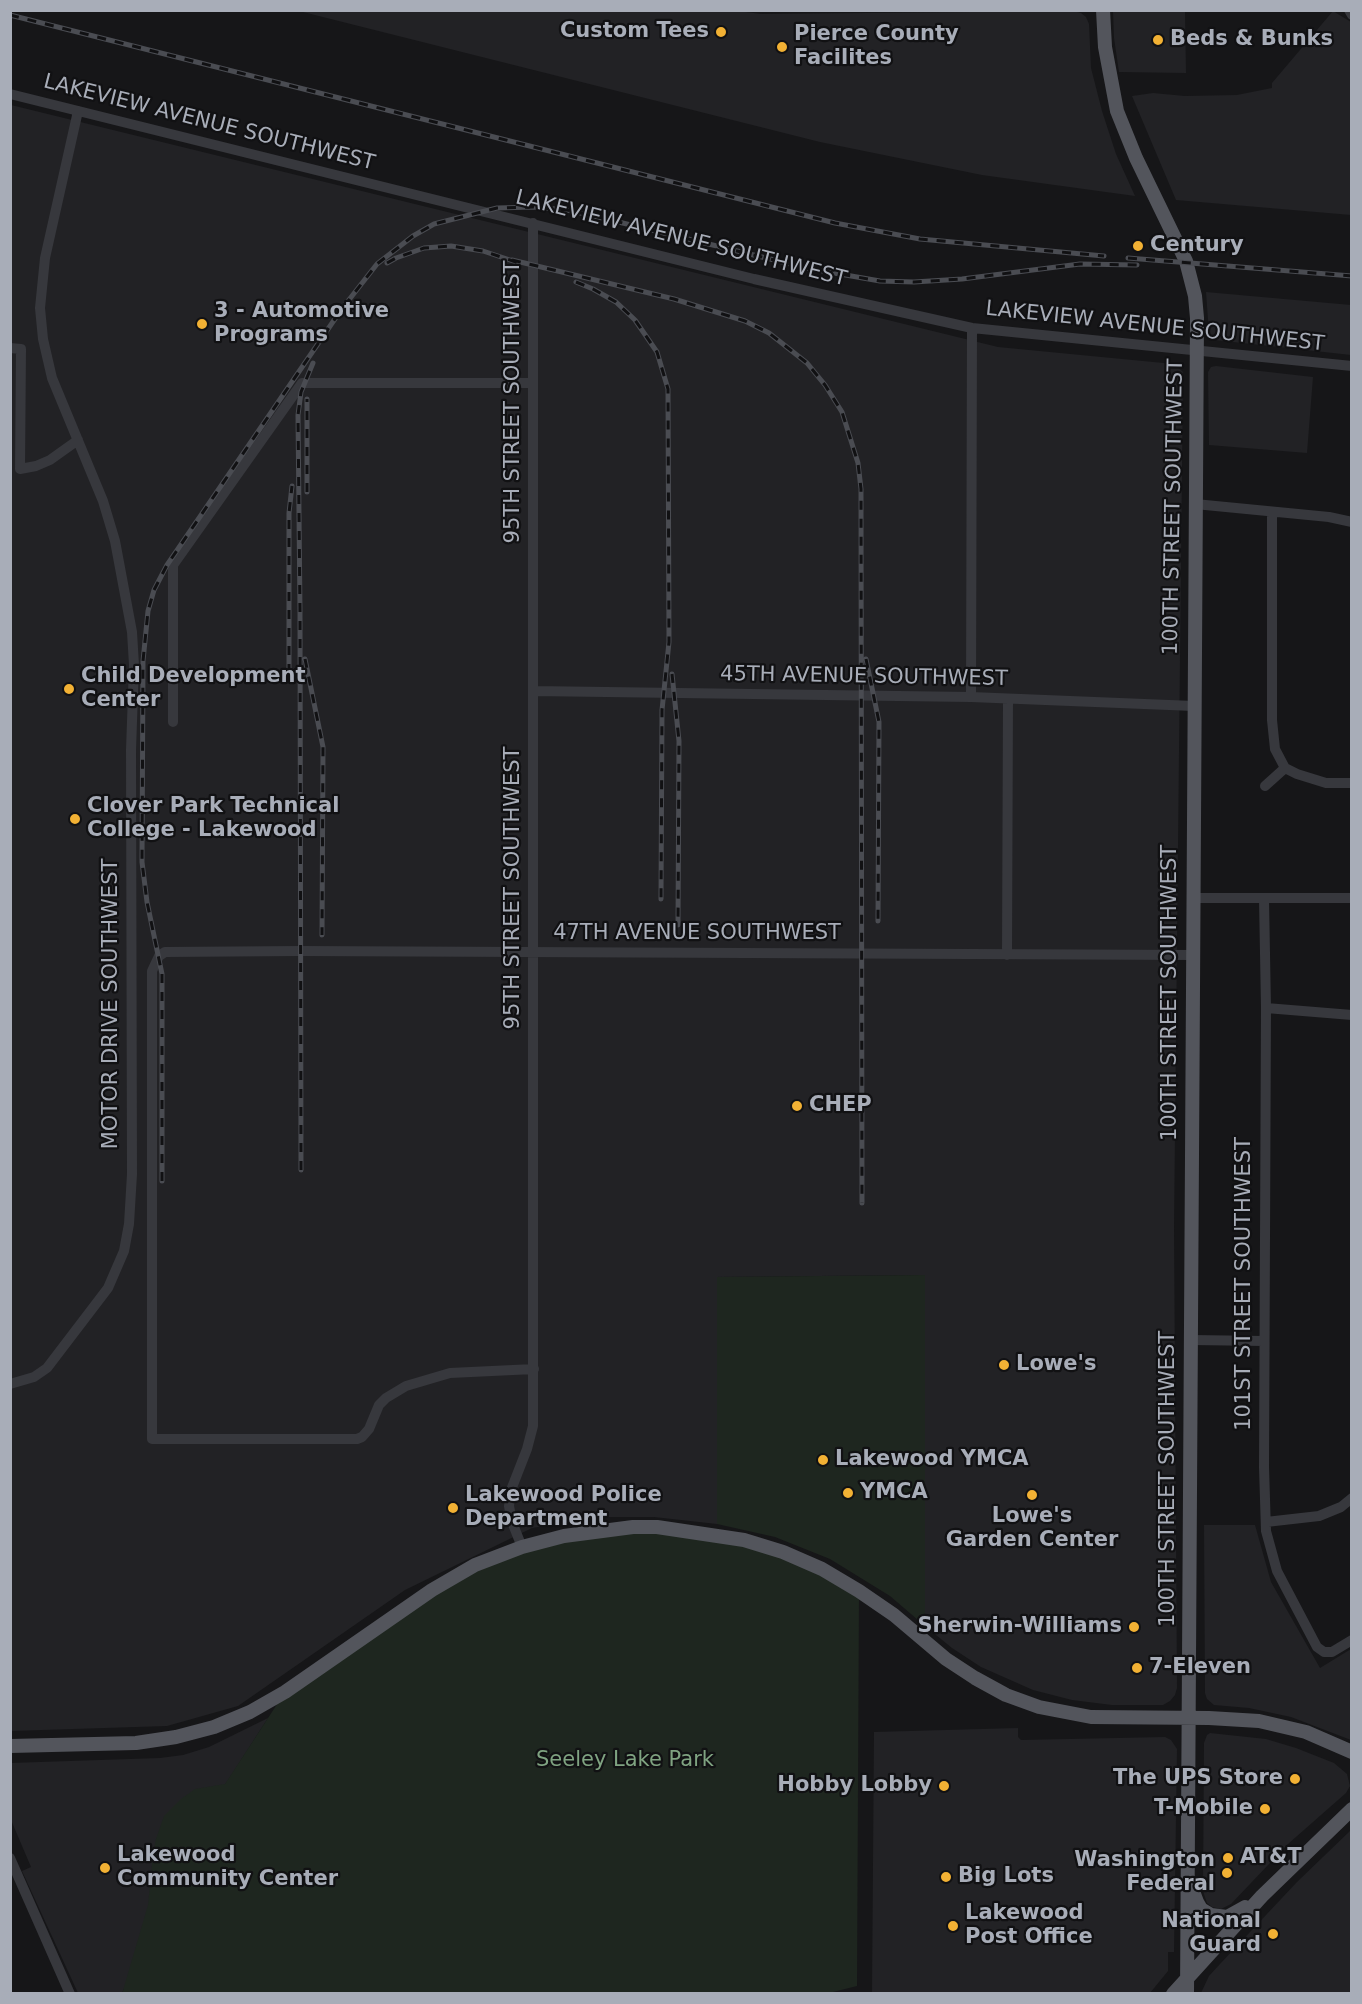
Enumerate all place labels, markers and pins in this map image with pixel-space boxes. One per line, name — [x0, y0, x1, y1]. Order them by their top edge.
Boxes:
place label: Custom Tees — [560, 19, 709, 45]
place label: Pierce County Facilites — [794, 22, 959, 72]
marker: Custom Tees — [714, 25, 728, 39]
place label: Beds & Bunks — [1170, 27, 1333, 53]
marker: Beds & Bunks — [1151, 33, 1165, 47]
marker: Pierce County Facilites — [775, 40, 789, 54]
place label: Century — [1150, 233, 1244, 259]
marker: Century — [1131, 239, 1145, 253]
place label: 3 - Automotive Programs — [214, 299, 389, 349]
marker: 3 - Automotive Programs — [195, 317, 209, 331]
place label: Child Development Center — [81, 664, 305, 714]
marker: Child Development Center — [62, 682, 76, 696]
place label: Clover Park Technical College - Lakewood — [87, 794, 339, 844]
marker: Clover Park Technical College - Lakewood — [68, 812, 82, 826]
place label: CHEP — [809, 1093, 872, 1119]
marker: CHEP — [790, 1099, 804, 1113]
place label: Lowe's — [1016, 1352, 1096, 1378]
marker: Lowe's — [997, 1358, 1011, 1372]
place label: Lakewood YMCA — [835, 1447, 1029, 1473]
marker: Lakewood YMCA — [816, 1453, 830, 1467]
place label: YMCA — [860, 1480, 928, 1506]
place label: Lakewood Police Department — [465, 1483, 662, 1533]
marker: YMCA — [841, 1486, 855, 1500]
marker: Lowe's Garden Center — [1025, 1488, 1039, 1502]
marker: Lakewood Police Department — [446, 1501, 460, 1515]
place label: Lowe's Garden Center — [946, 1504, 1118, 1554]
place label: Sherwin-Williams — [917, 1614, 1122, 1640]
marker: Sherwin-Williams — [1127, 1620, 1141, 1634]
place label: 7-Eleven — [1149, 1655, 1251, 1681]
marker: 7-Eleven — [1130, 1661, 1144, 1675]
place label: The UPS Store — [1113, 1766, 1283, 1792]
marker: The UPS Store — [1288, 1772, 1302, 1786]
place label: Hobby Lobby — [777, 1773, 932, 1799]
marker: Hobby Lobby — [937, 1779, 951, 1793]
place label: T-Mobile — [1154, 1796, 1253, 1822]
marker: T-Mobile — [1258, 1802, 1272, 1816]
place label: Lakewood Community Center — [117, 1843, 338, 1893]
place label: AT&T — [1240, 1845, 1302, 1871]
place label: Washington Federal — [1074, 1848, 1215, 1898]
marker: AT&T — [1221, 1851, 1235, 1865]
marker: Lakewood Community Center — [98, 1861, 112, 1875]
place label: Big Lots — [958, 1864, 1054, 1890]
marker: Washington Federal — [1220, 1866, 1234, 1880]
marker: Big Lots — [939, 1870, 953, 1884]
place label: Lakewood Post Office — [965, 1901, 1093, 1951]
place label: National Guard — [1161, 1909, 1261, 1959]
marker: Lakewood Post Office — [946, 1919, 960, 1933]
marker: National Guard — [1266, 1927, 1280, 1941]

